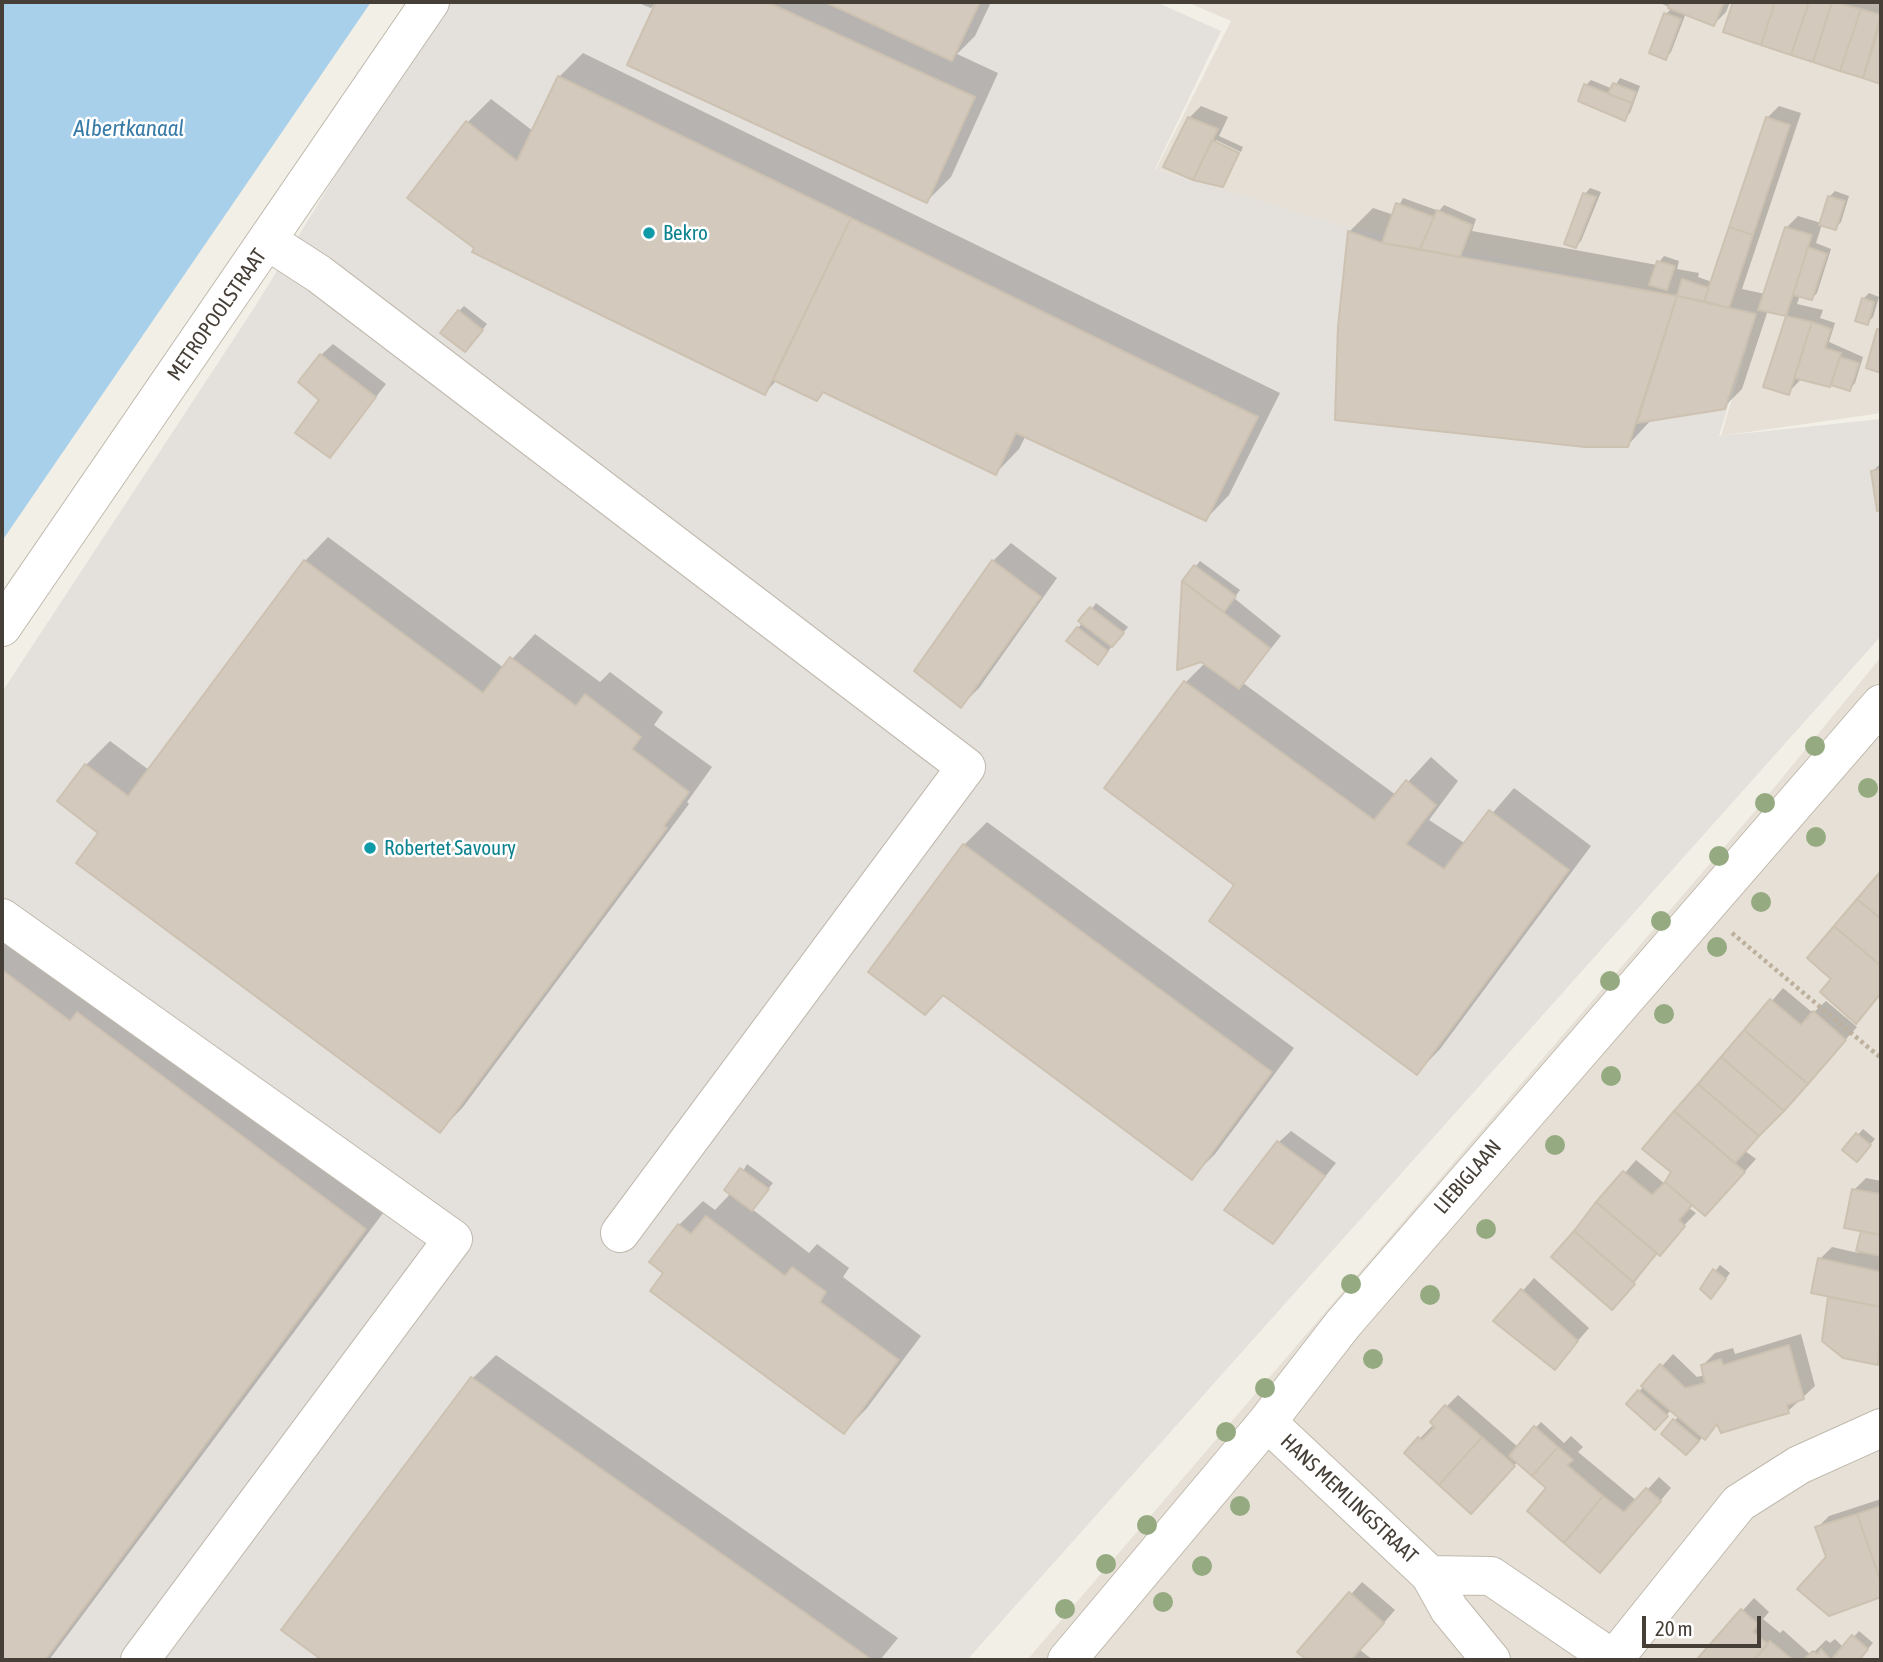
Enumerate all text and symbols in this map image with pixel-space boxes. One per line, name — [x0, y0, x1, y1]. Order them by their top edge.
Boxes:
water label: Albertkanaal — [74, 115, 184, 143]
place label: Bekro — [663, 220, 708, 246]
marker: Bekro — [641, 225, 657, 241]
street label: METROPOOLSTRAAT — [162, 244, 272, 386]
place label: Robertet Savoury — [384, 835, 516, 861]
marker: Robertet Savoury — [362, 840, 378, 856]
street label: LIEBIGLAAN — [1429, 1135, 1507, 1219]
street label: HANS MEMLINGSTRAAT — [1275, 1429, 1423, 1569]
scale bar — [1645, 1602, 1764, 1646]
text: 20 m — [1655, 1616, 1693, 1640]

